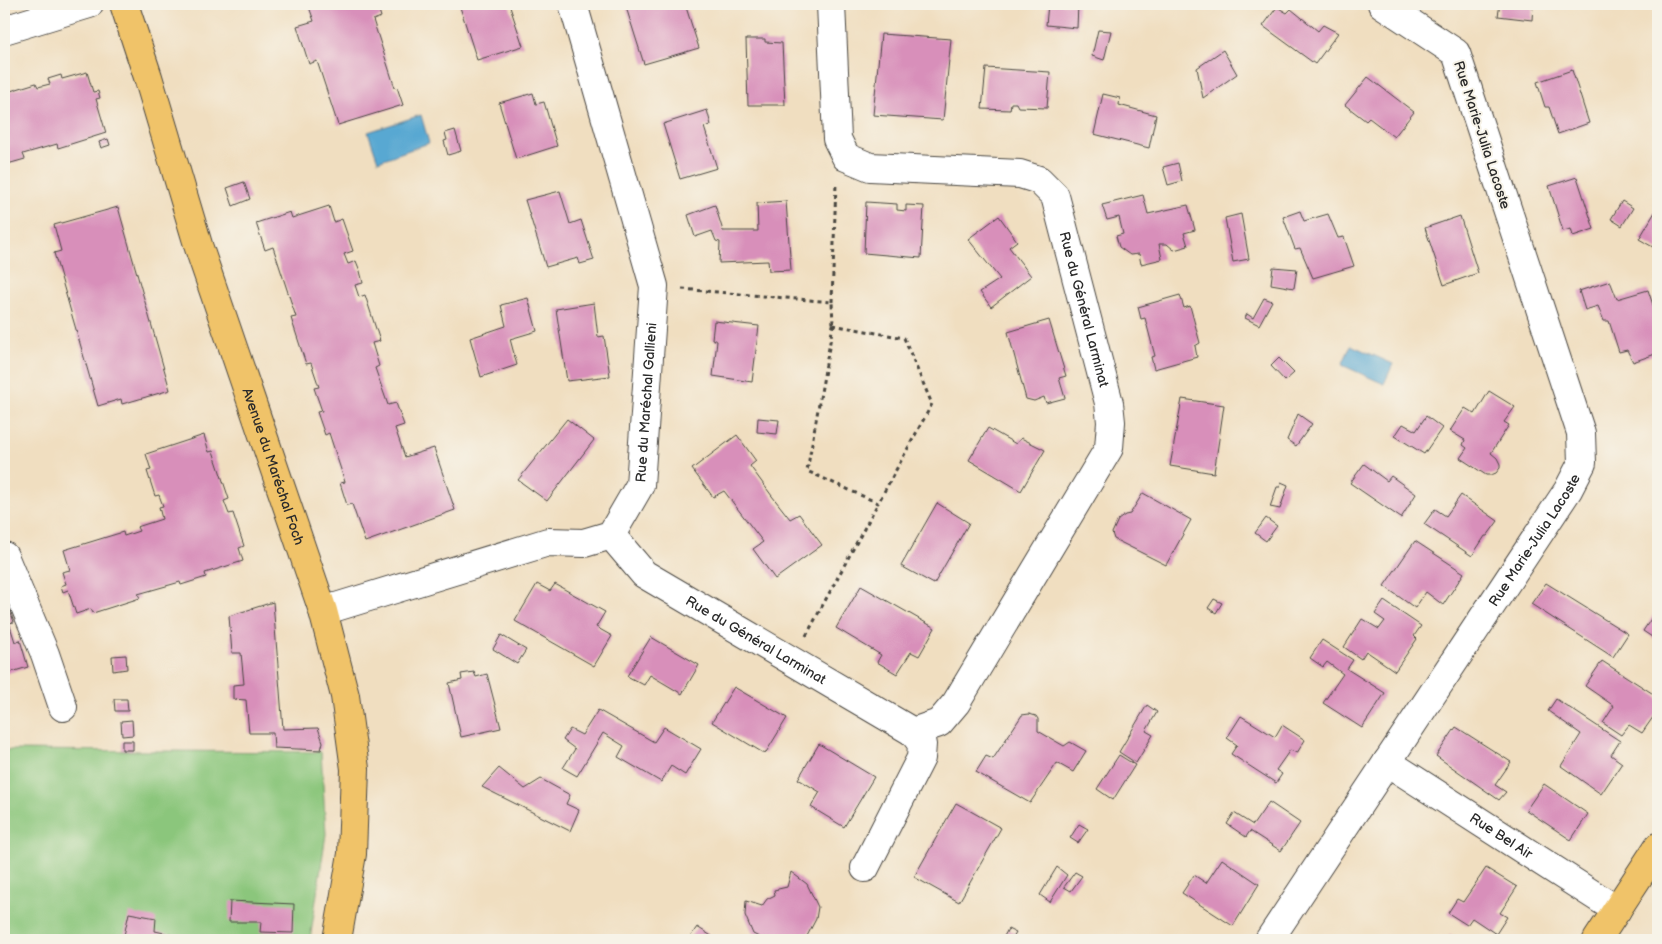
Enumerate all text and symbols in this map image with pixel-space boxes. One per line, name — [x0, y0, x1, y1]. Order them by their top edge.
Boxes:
street label: Rue Marie-Julia Lacoste — [1450, 59, 1514, 211]
street label: Rue du Général Larminat — [1056, 230, 1113, 389]
street label: Rue du Maréchal Gallieni — [632, 322, 660, 483]
street label: Avenue du Maréchal Foch — [239, 386, 308, 547]
street label: Rue Marie-Julia Lacoste — [1485, 471, 1583, 609]
street label: Rue du Général Larminat — [683, 592, 830, 688]
street label: Rue Bel Air — [1467, 809, 1537, 863]

